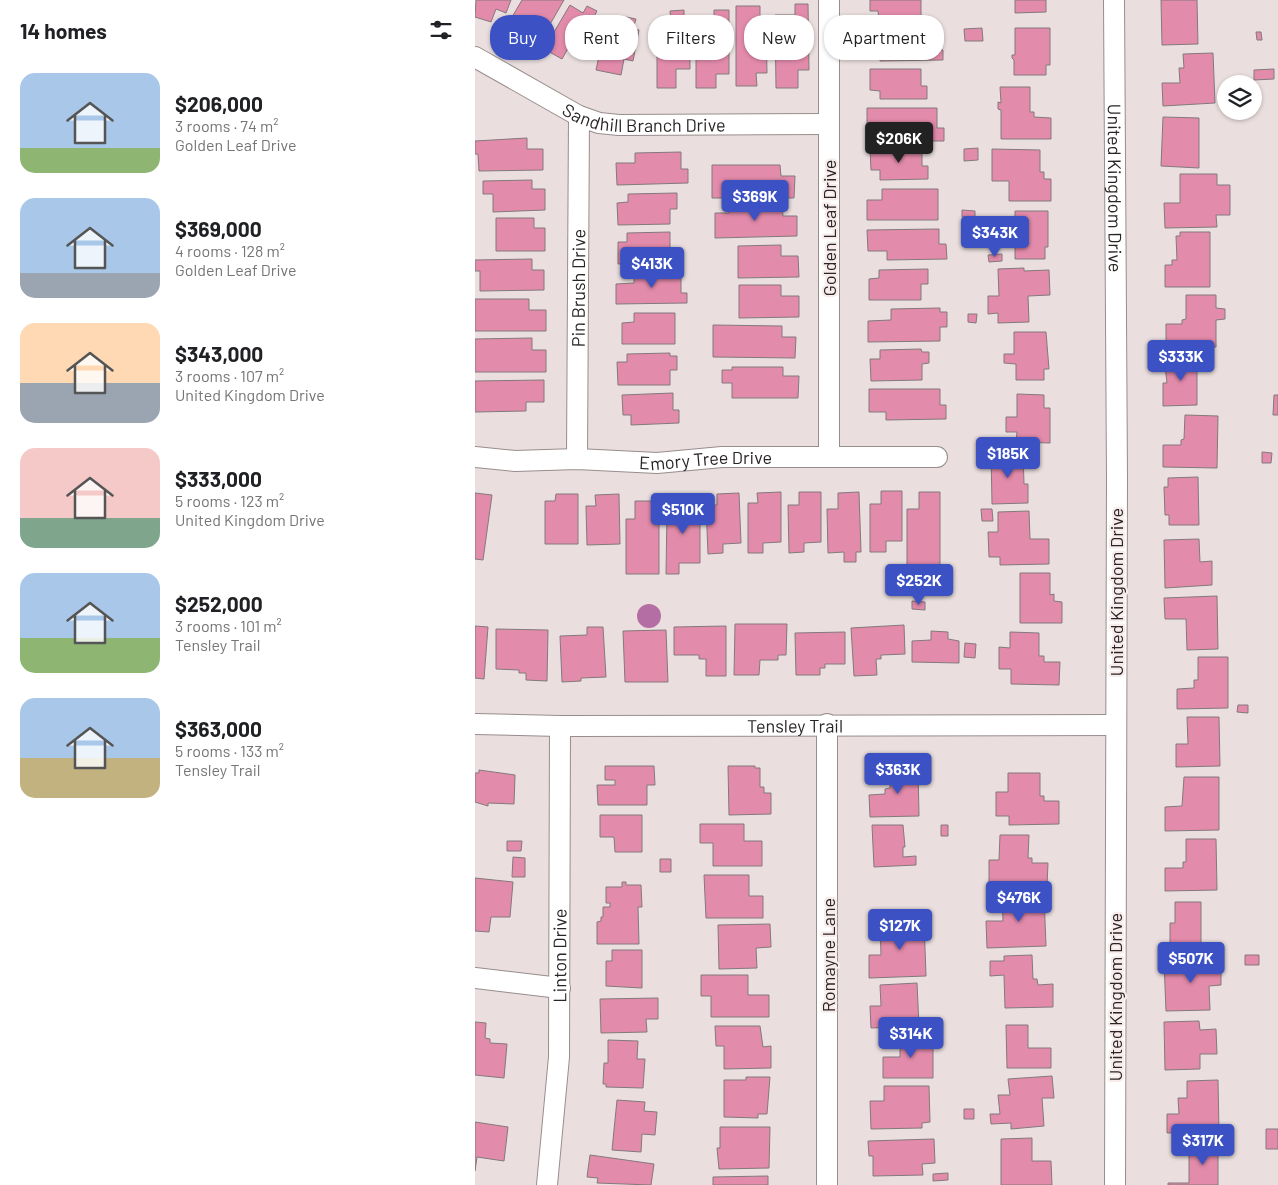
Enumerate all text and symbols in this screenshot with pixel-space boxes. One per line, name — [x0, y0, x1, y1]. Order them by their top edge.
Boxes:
chip: Buy — [490, 15, 555, 60]
chip: Rent — [565, 15, 638, 60]
chip: Filters — [648, 15, 734, 60]
chip: New — [744, 15, 814, 60]
chip: Apartment — [824, 15, 944, 60]
icon: filters — [427, 16, 455, 44]
text: 14 homes — [20, 18, 107, 43]
map controls — [1217, 75, 1262, 120]
button: layers — [1217, 75, 1262, 120]
text: $206,000 — [175, 91, 263, 116]
icon: home — [60, 93, 120, 153]
street label: Sandhill Branch Drive — [559, 98, 726, 136]
street label: United Kingdom Drive — [1104, 104, 1127, 272]
text: 3 rooms · 74 m² — [175, 116, 278, 135]
pin: $206K — [864, 121, 934, 164]
text: $206K — [876, 128, 922, 147]
text: Golden Leaf Drive — [175, 135, 296, 154]
street label: Golden Leaf Drive — [818, 160, 840, 296]
pin: $369K — [720, 180, 790, 222]
text: $369K — [733, 186, 777, 205]
text: $369,000 — [175, 216, 262, 241]
pin: $343K — [960, 216, 1030, 258]
icon: home — [60, 218, 120, 278]
text: $343K — [972, 222, 1018, 241]
street label: Pin Brush Drive — [567, 229, 589, 347]
text: 4 rooms · 128 m² — [175, 241, 285, 260]
pin: $413K — [617, 246, 687, 289]
text: $413K — [631, 253, 673, 272]
text: Golden Leaf Drive — [175, 260, 296, 279]
pin: $333K — [1146, 340, 1216, 382]
text: $343,000 — [175, 341, 263, 366]
icon: home — [60, 343, 120, 403]
text: $333K — [1158, 346, 1204, 365]
text: 3 rooms · 107 m² — [175, 366, 284, 385]
text: United Kingdom Drive — [175, 385, 325, 404]
pin: $185K — [973, 436, 1043, 479]
text: $185K — [987, 443, 1029, 462]
street label: Emory Tree Drive — [639, 446, 772, 475]
text: $333,000 — [175, 466, 262, 491]
icon: home — [60, 468, 120, 528]
text: 5 rooms · 123 m² — [175, 491, 284, 510]
pin: $510K — [648, 492, 718, 535]
text: $510K — [662, 499, 704, 518]
street label: United Kingdom Drive — [1105, 508, 1127, 676]
text: United Kingdom Drive — [175, 510, 325, 529]
pin: $252K — [884, 564, 954, 606]
text: $252K — [896, 570, 942, 589]
text: $252,000 — [175, 591, 263, 616]
icon: home — [60, 593, 120, 653]
text: 3 rooms · 101 m² — [175, 616, 282, 635]
text: Tensley Trail — [175, 635, 260, 654]
street label: Tensley Trail — [747, 714, 843, 737]
text: $363,000 — [175, 716, 262, 741]
icon: home — [60, 718, 120, 778]
text: 5 rooms · 133 m² — [175, 741, 284, 760]
pin: $363K — [863, 752, 933, 795]
text: $363K — [875, 759, 921, 778]
text: Tensley Trail — [175, 760, 260, 779]
pin: $476K — [984, 880, 1054, 923]
text: $476K — [997, 887, 1041, 906]
street label: Romayne Lane — [817, 898, 839, 1012]
street label: Linton Drive — [548, 908, 570, 1003]
pin: $127K — [865, 908, 935, 951]
street label: United Kingdom Drive — [1104, 913, 1126, 1081]
text: $127K — [879, 915, 921, 934]
pin: $507K — [1156, 942, 1226, 984]
text: $507K — [1169, 948, 1213, 967]
pin: $314K — [876, 1016, 946, 1059]
text: $314K — [889, 1023, 933, 1042]
pin: $317K — [1168, 1124, 1238, 1166]
text: $317K — [1182, 1130, 1224, 1149]

